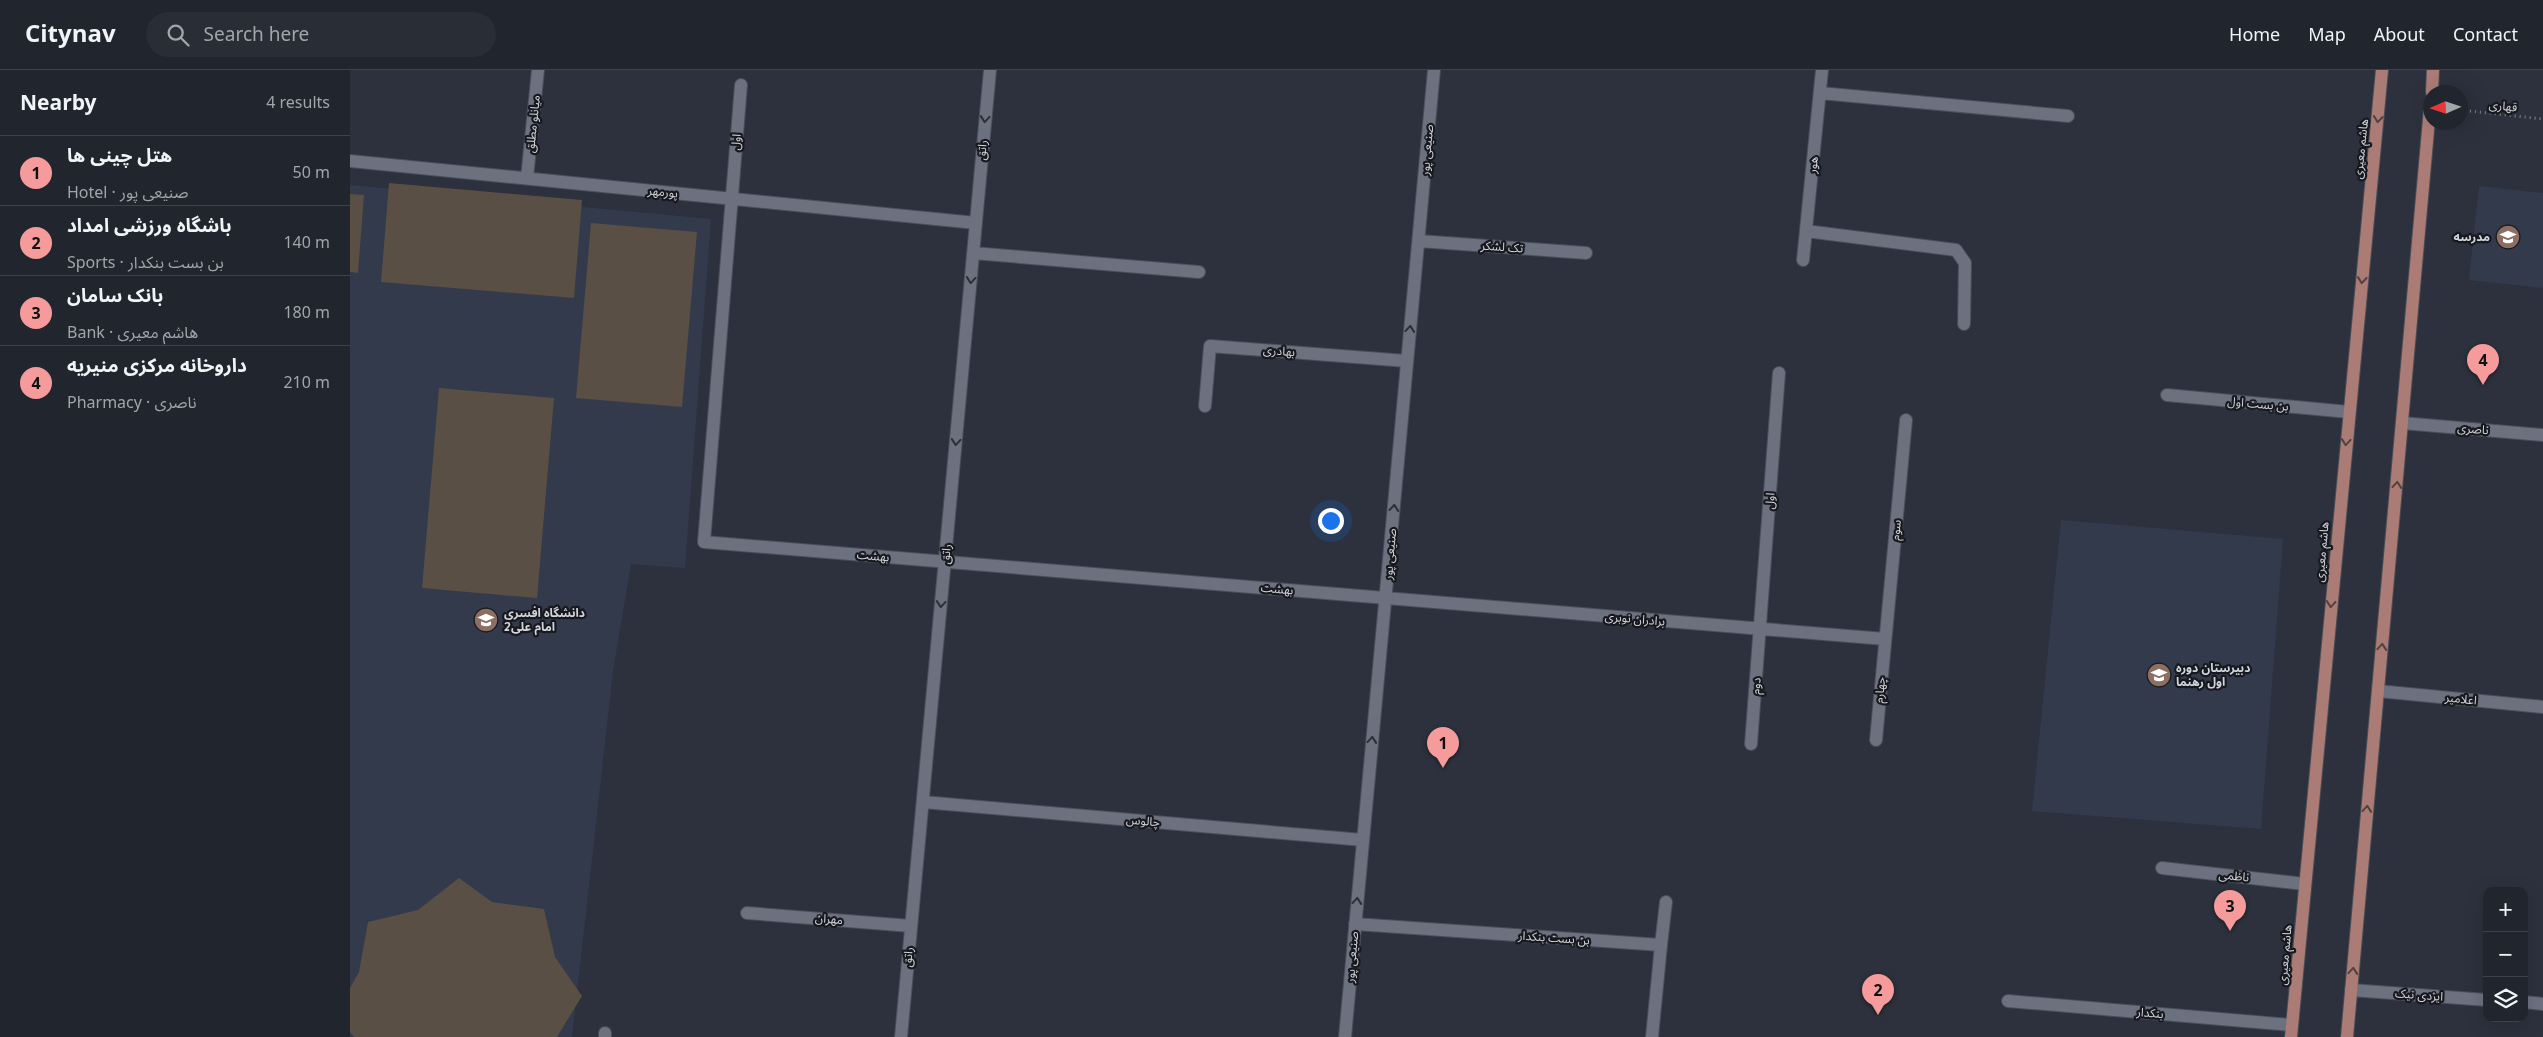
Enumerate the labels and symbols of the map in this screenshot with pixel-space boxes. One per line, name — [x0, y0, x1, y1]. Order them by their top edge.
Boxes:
north arrow — [2423, 85, 2468, 130]
street label: قهاری — [2487, 93, 2518, 120]
street label: میانلو مطلق — [518, 94, 549, 154]
one-way arrow — [980, 115, 991, 123]
one-way arrow — [2372, 115, 2383, 123]
street label: هاشم معیری — [2346, 118, 2377, 180]
street label: صنیعی پور — [1413, 123, 1442, 178]
street label: اول — [723, 133, 750, 151]
street label: راتق — [969, 139, 996, 161]
street label: هور — [1800, 155, 1827, 176]
street label: پورمهر — [646, 178, 679, 207]
school or university icon: مدرسه — [2495, 224, 2521, 250]
place label: مدرسه — [2454, 225, 2490, 250]
street label: تک لشکر — [1479, 233, 1525, 261]
one-way arrow — [965, 277, 976, 285]
one-way arrow — [2357, 277, 2368, 285]
one-way arrow — [1404, 324, 1415, 332]
street label: بهادری — [1262, 338, 1296, 365]
pin: 4 — [2467, 344, 2499, 385]
street label: بن بست اول — [2226, 389, 2290, 420]
street label: ناصری — [2456, 416, 2490, 443]
one-way arrow — [951, 438, 962, 446]
one-way arrow — [2341, 438, 2352, 446]
one-way arrow — [2391, 481, 2402, 489]
street label: اول — [1757, 492, 1784, 510]
one-way arrow — [1388, 504, 1399, 512]
your location — [1318, 508, 1344, 534]
street label: سوم — [1883, 518, 1910, 542]
street label: هاشم معیری — [2307, 521, 2338, 583]
street label: صنیعی پور — [1376, 527, 1405, 582]
street label: بهشت — [856, 543, 890, 570]
street label: راتق — [933, 543, 960, 565]
street label: بهشت — [1260, 576, 1294, 603]
one-way arrow — [936, 600, 947, 608]
one-way arrow — [2326, 600, 2337, 608]
place label: دانشگاه افسری امام علی2 — [504, 601, 585, 640]
street label: برادران نوبری — [1604, 604, 1666, 635]
school or university icon: دانشگاه افسری امام علی2 — [473, 607, 499, 633]
one-way arrow — [2376, 643, 2387, 651]
place label: دبیرستان دوره اول رهنما — [2176, 656, 2250, 695]
school or university icon: دبیرستان دوره اول رهنما — [2146, 662, 2172, 688]
street label: دوم — [1743, 676, 1770, 695]
street label: چهارم — [1867, 676, 1894, 704]
street label: اعلامیر — [2443, 685, 2478, 714]
pin: 1 — [1427, 727, 1459, 768]
one-way arrow — [1367, 735, 1378, 743]
one-way arrow — [2362, 805, 2373, 813]
street label: چالوس — [1125, 808, 1161, 835]
street label: ناظمی — [2217, 862, 2250, 891]
pin: 3 — [2214, 890, 2246, 931]
one-way arrow — [1352, 897, 1363, 905]
street label: مهران — [814, 906, 844, 933]
street label: بن بست بنکدار — [1516, 923, 1591, 953]
street label: هاشم معیری — [2270, 924, 2301, 986]
street label: صنیعی پور — [1338, 930, 1367, 985]
street label: راتق — [895, 946, 922, 968]
one-way arrow — [2347, 967, 2358, 975]
pin: 2 — [1862, 974, 1894, 1015]
street label: ایزدی نیک — [2394, 981, 2444, 1010]
street label: بنکدار — [2134, 1000, 2165, 1027]

